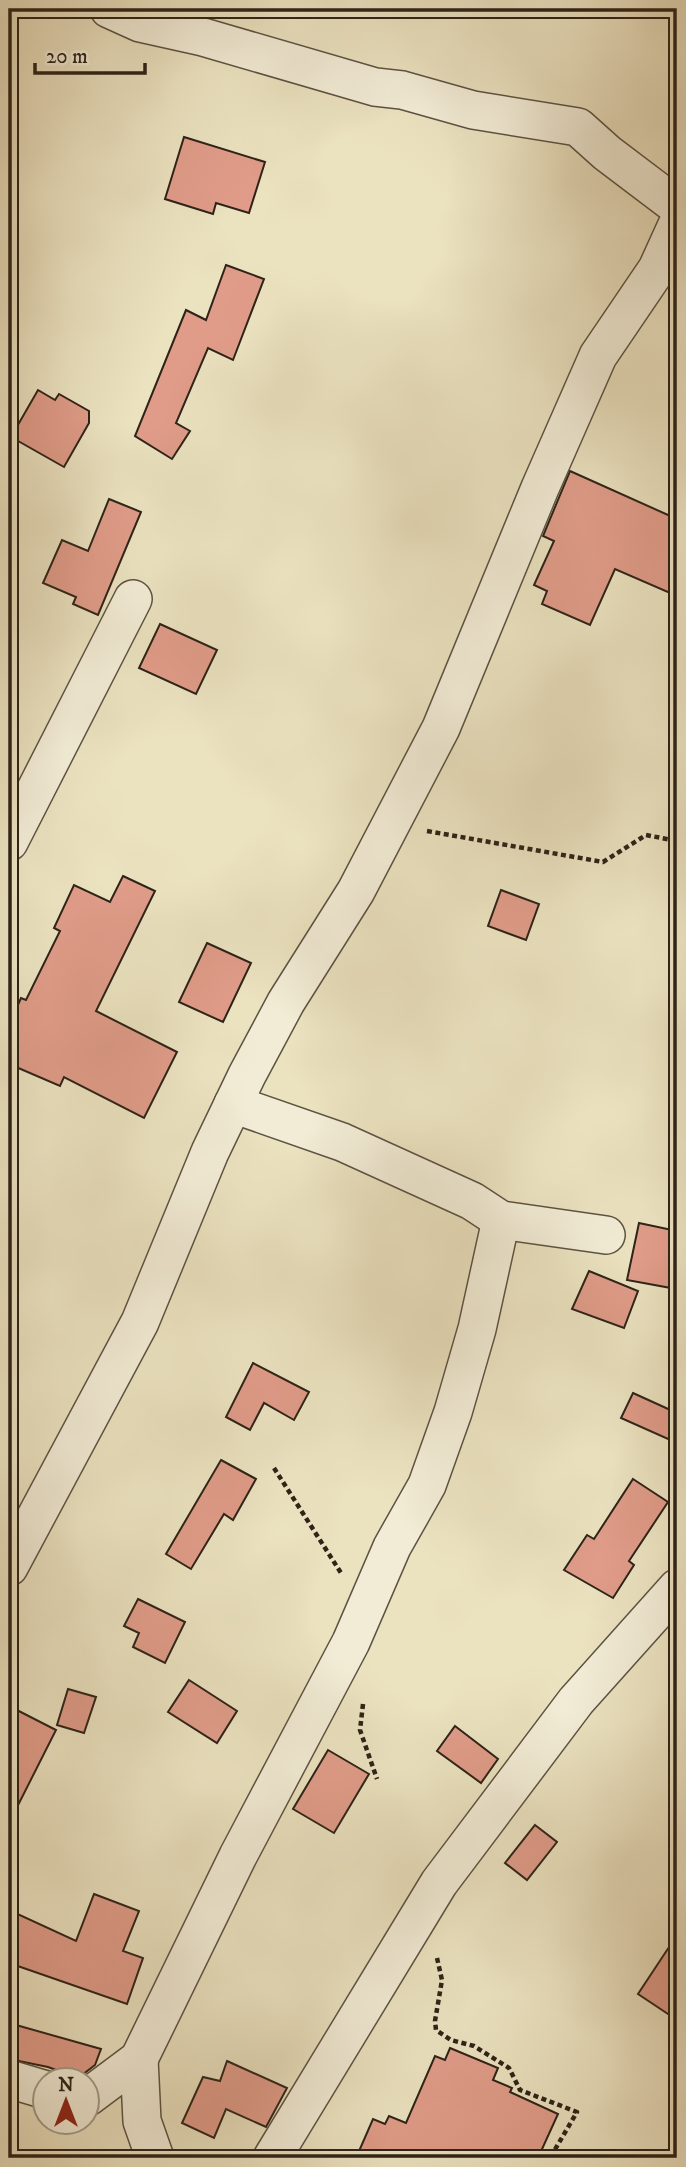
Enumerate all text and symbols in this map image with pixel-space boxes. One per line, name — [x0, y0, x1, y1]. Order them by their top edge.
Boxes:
scale bar — [35, 32, 145, 76]
text: 20 m — [46, 44, 88, 70]
north arrow — [32, 2066, 102, 2136]
text: N — [58, 2074, 74, 2097]

